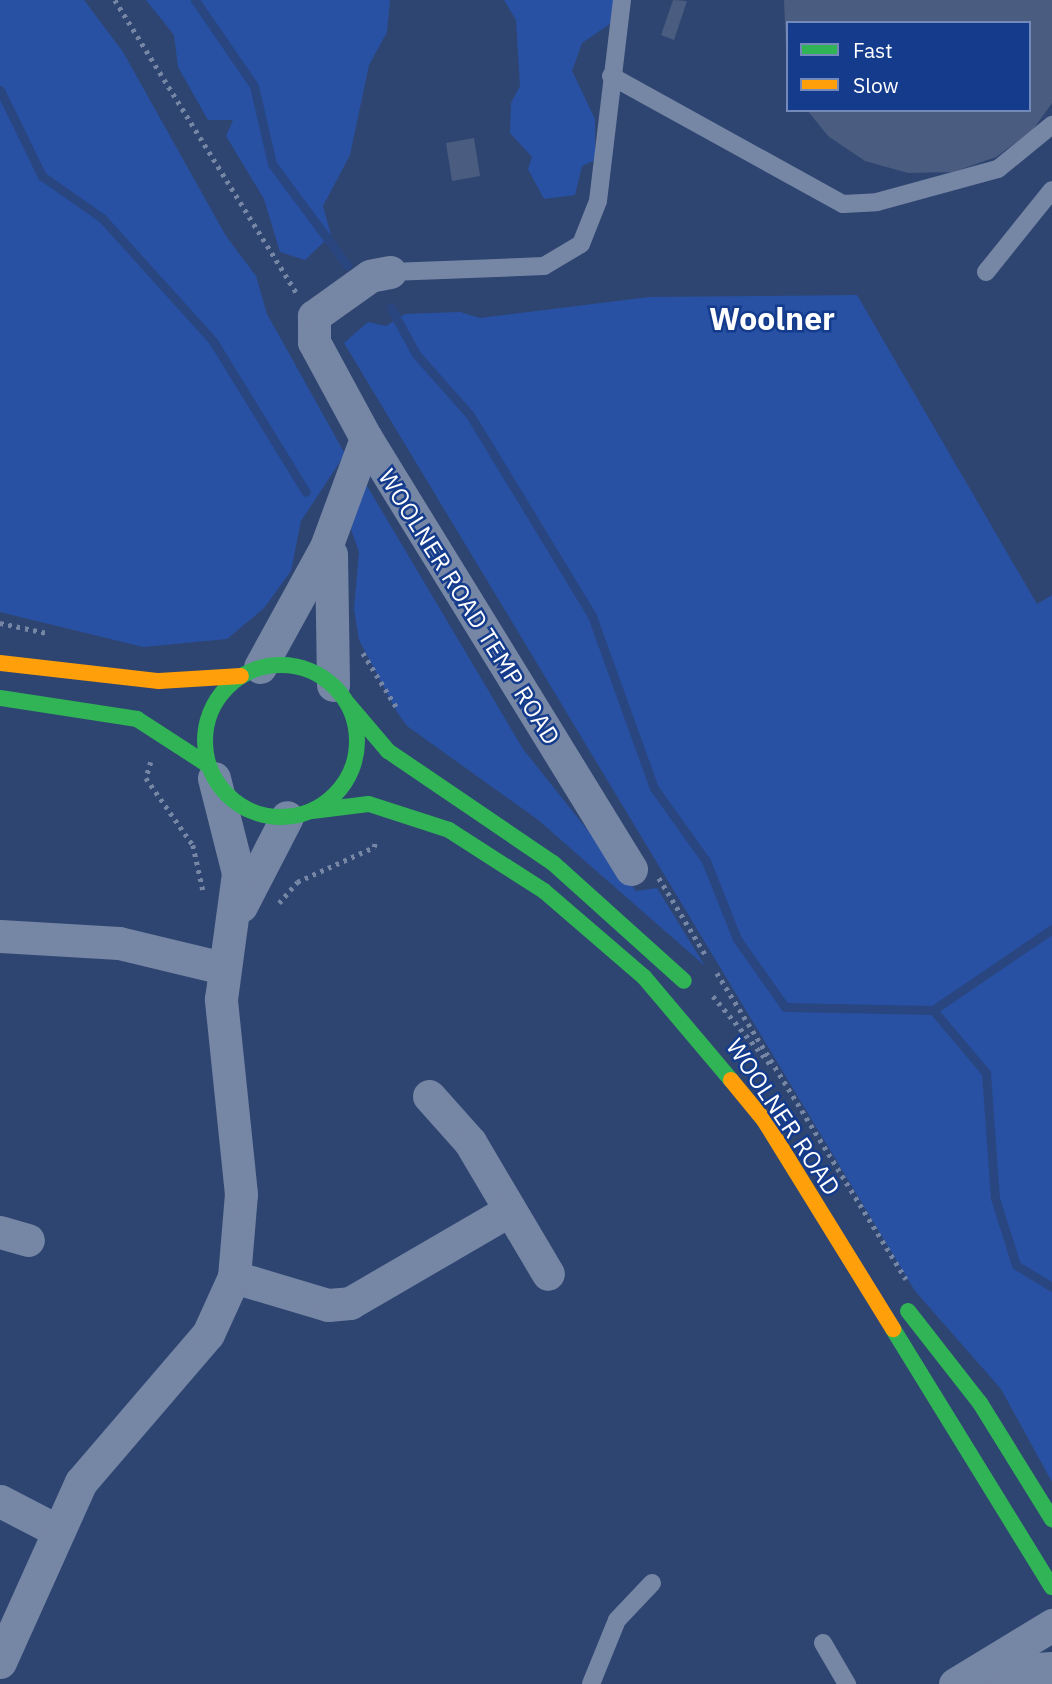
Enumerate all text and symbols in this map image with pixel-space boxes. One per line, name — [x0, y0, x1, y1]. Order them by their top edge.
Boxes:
legend — [786, 21, 1031, 112]
text: Fast — [853, 36, 893, 64]
text: Slow — [853, 71, 899, 99]
district label: Woolner — [709, 299, 835, 337]
street label: WOOLNER ROAD TEMP ROAD — [372, 464, 566, 750]
street label: WOOLNER ROAD — [720, 1033, 846, 1201]

